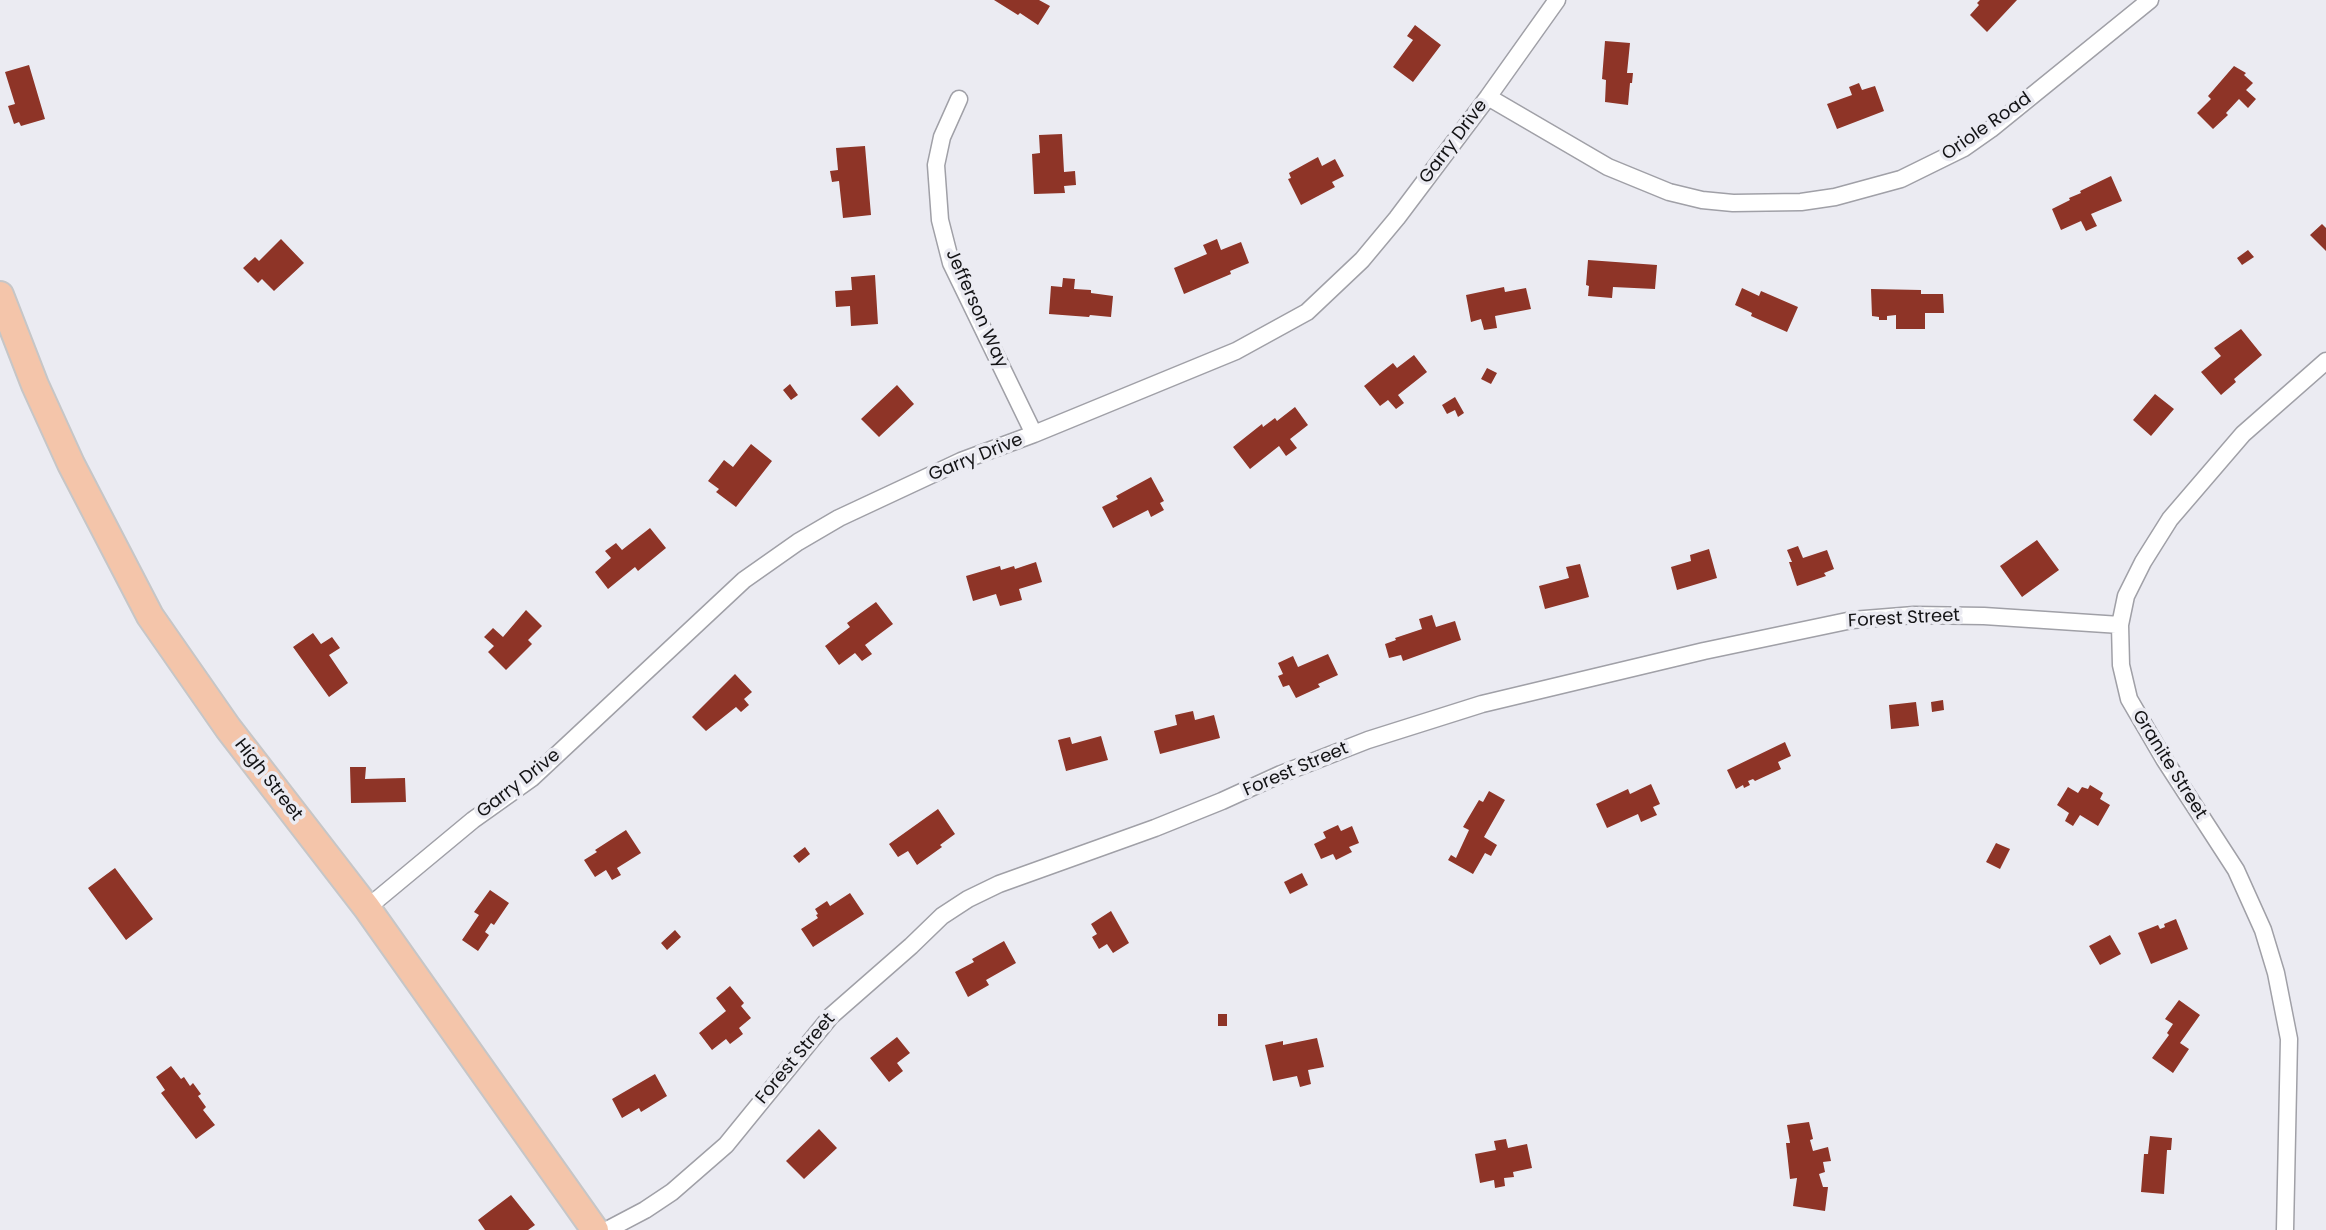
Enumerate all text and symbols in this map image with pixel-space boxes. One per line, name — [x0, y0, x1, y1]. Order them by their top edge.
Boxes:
street label: Oriole Road — [1938, 88, 2036, 166]
street label: Garry Drive — [1415, 96, 1493, 188]
street label: Jefferson Way — [940, 246, 1012, 372]
street label: Garry Drive — [926, 429, 1026, 487]
street label: Forest Street — [1848, 605, 1960, 633]
street label: Granite Street — [2127, 707, 2211, 823]
street label: High Street — [229, 735, 307, 825]
street label: Forest Street — [1240, 738, 1352, 802]
street label: Garry Drive — [473, 745, 565, 823]
street label: Forest Street — [752, 1009, 840, 1109]

